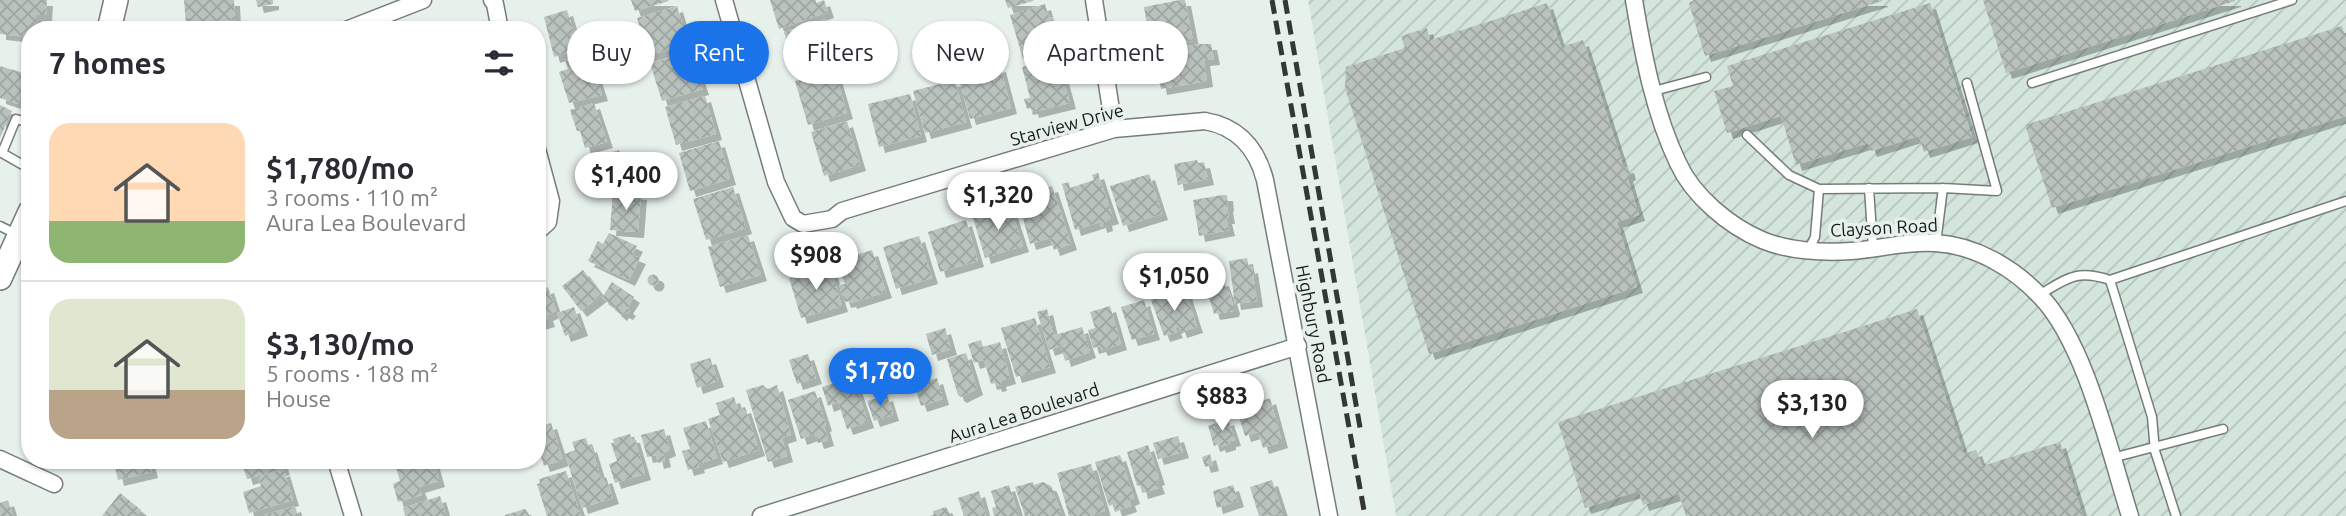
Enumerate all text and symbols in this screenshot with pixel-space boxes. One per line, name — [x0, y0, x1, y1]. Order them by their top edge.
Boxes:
chip: Buy — [567, 21, 655, 84]
chip: Rent — [669, 21, 769, 84]
chip: Filters — [783, 21, 898, 84]
chip: New — [912, 21, 1009, 84]
chip: Apartment — [1023, 21, 1188, 84]
icon: filters — [480, 44, 518, 82]
text: 7 homes — [49, 46, 166, 80]
street label: Starview Drive — [1008, 99, 1126, 149]
icon: home — [105, 151, 189, 235]
text: $1,780/mo — [266, 151, 415, 185]
pin: $1,400 — [569, 152, 683, 212]
text: $1,400 — [591, 162, 661, 187]
pin: $1,320 — [941, 173, 1055, 232]
text: $1,320 — [963, 182, 1033, 207]
text: 3 rooms · 110 m² — [266, 185, 438, 210]
text: Aura Lea Boulevard — [266, 210, 466, 235]
street label: Clayson Road — [1830, 214, 1938, 240]
pin: $908 — [775, 232, 857, 292]
text: $908 — [790, 242, 842, 267]
pin: $1,050 — [1117, 254, 1231, 313]
text: $1,050 — [1139, 263, 1209, 288]
street label: Highbury Road — [1293, 263, 1335, 385]
icon: home — [105, 327, 189, 411]
text: $3,130/mo — [266, 327, 415, 361]
pin: $1,780 — [823, 348, 937, 408]
text: $1,780 — [845, 358, 915, 383]
text: 5 rooms · 188 m² — [266, 361, 438, 386]
pin: $883 — [1181, 374, 1263, 433]
street label: Aura Lea Boulevard — [946, 378, 1101, 446]
pin: $3,130 — [1755, 380, 1869, 440]
text: $883 — [1196, 383, 1248, 408]
text: House — [266, 386, 331, 411]
text: $3,130 — [1777, 390, 1847, 415]

